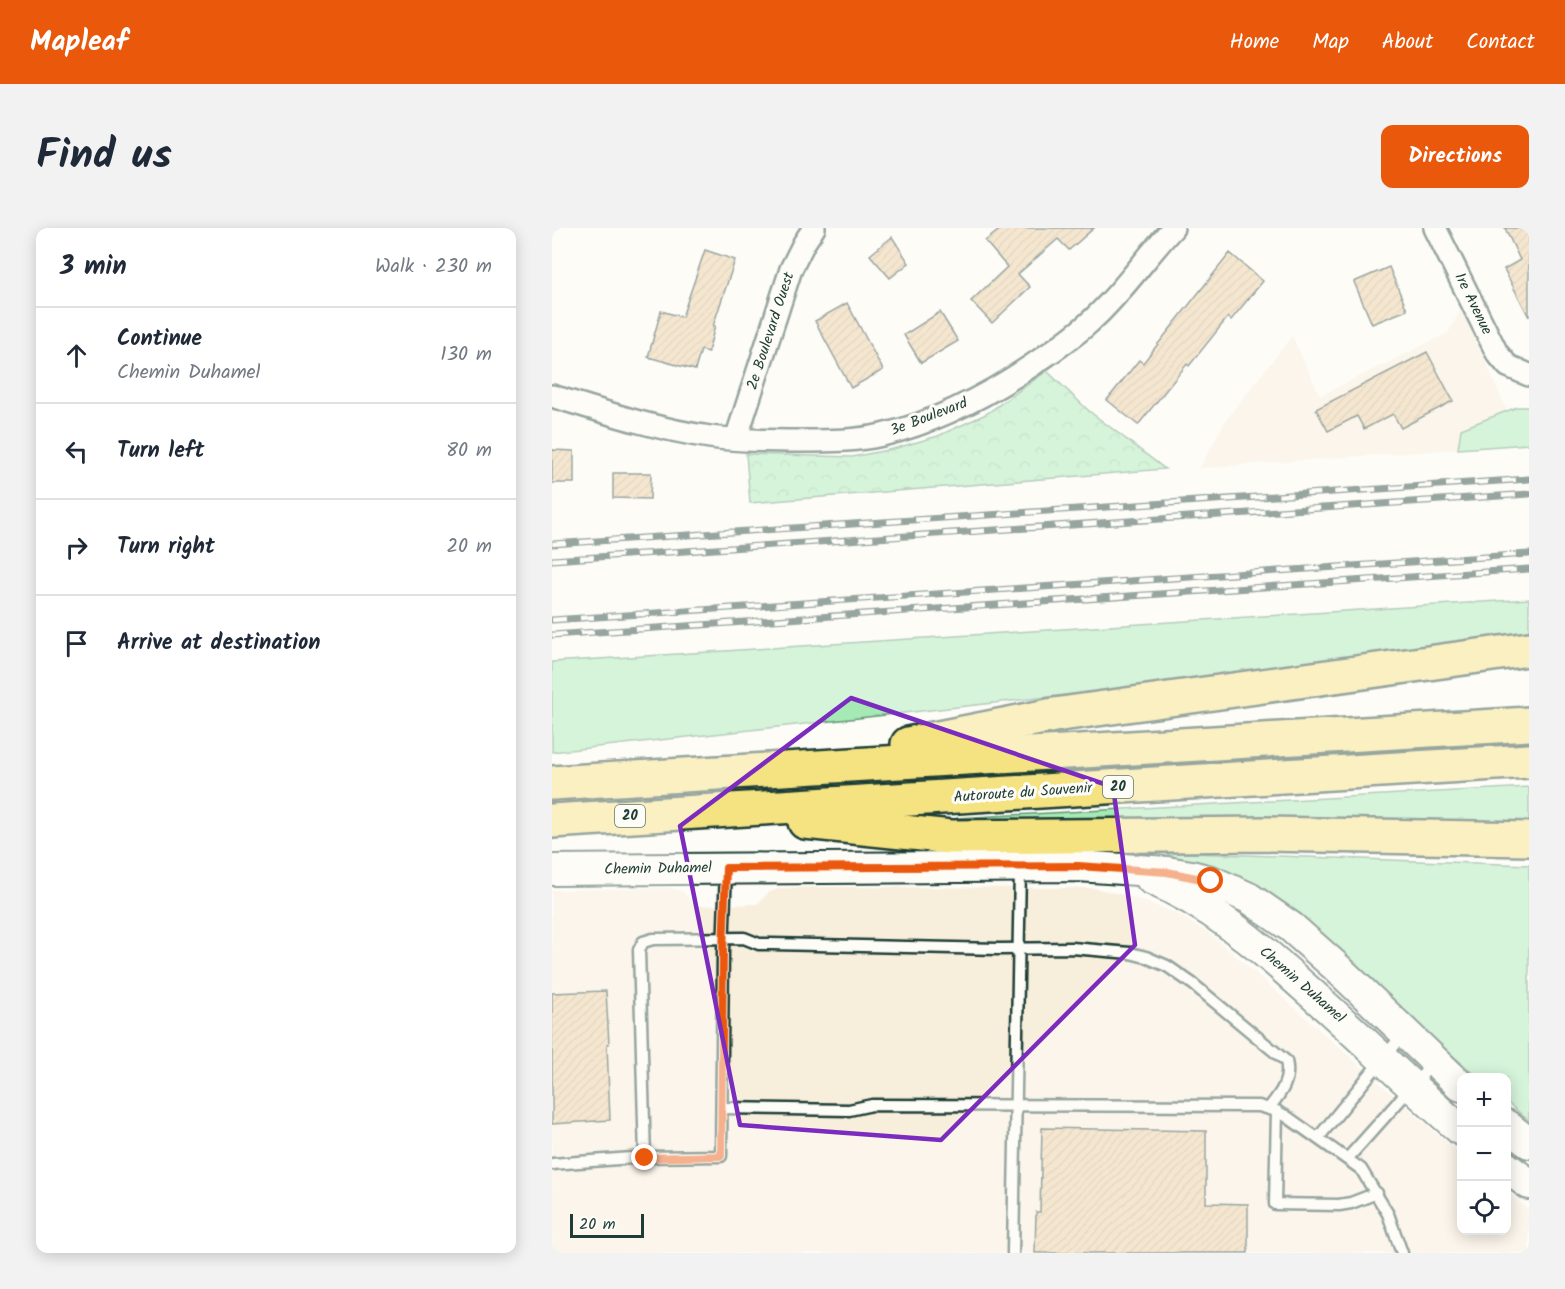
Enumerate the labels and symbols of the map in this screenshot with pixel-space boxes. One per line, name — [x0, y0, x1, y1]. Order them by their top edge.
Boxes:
street label: 2e Boulevard Ouest — [741, 269, 801, 393]
street label: 1re Avenue — [1448, 269, 1498, 339]
street label: 3e Boulevard — [887, 391, 972, 443]
street label: Autoroute du Souvenir — [953, 776, 1094, 810]
road number: 20 — [1103, 776, 1133, 798]
road number: 20 — [615, 805, 645, 827]
street label: Chemin Duhamel — [604, 856, 712, 882]
route start — [1197, 867, 1223, 893]
street label: Chemin Duhamel — [1254, 941, 1351, 1030]
route end — [631, 1144, 657, 1170]
scale bar — [570, 1211, 644, 1238]

